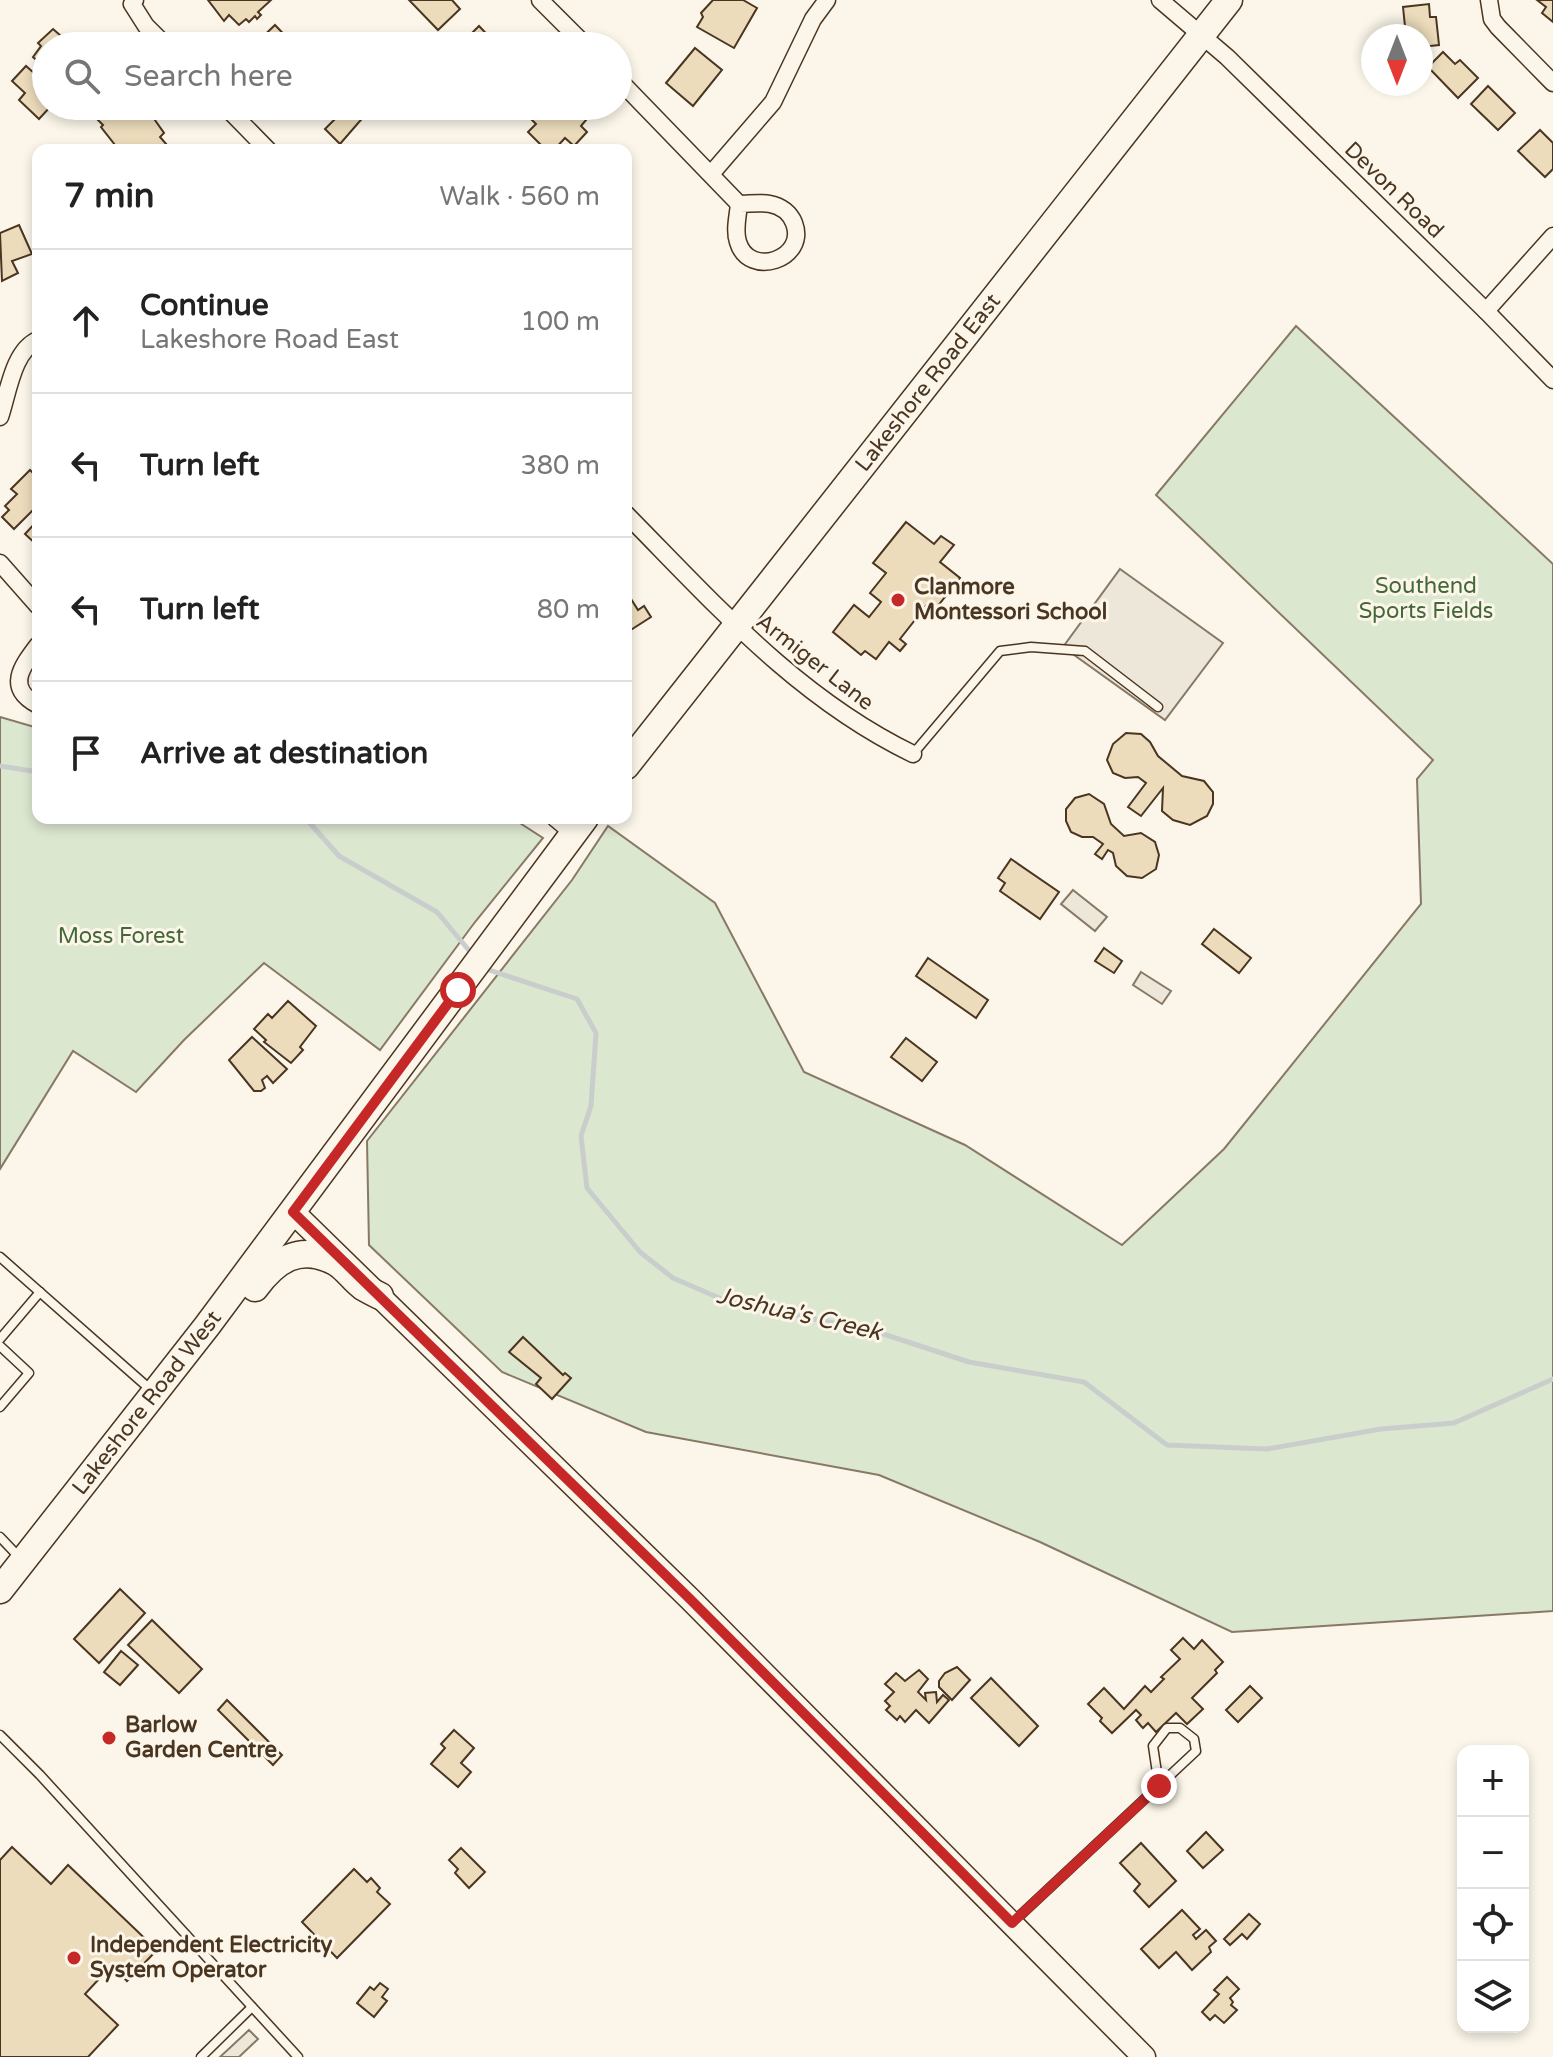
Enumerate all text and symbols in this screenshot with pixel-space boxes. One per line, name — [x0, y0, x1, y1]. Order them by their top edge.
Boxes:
north arrow — [1361, 24, 1433, 96]
search box — [32, 32, 632, 120]
icon: search — [60, 54, 104, 98]
text: Search here — [124, 58, 293, 95]
street label: Devon Road — [1339, 136, 1449, 244]
text: 7 min — [64, 176, 155, 217]
text: Walk · 560 m — [440, 181, 600, 212]
text: Continue — [140, 287, 269, 324]
street label: Lakeshore Road East — [850, 288, 1006, 477]
icon: ahead — [64, 299, 108, 343]
text: 100 m — [520, 306, 600, 337]
text: Lakeshore Road East — [140, 324, 399, 355]
icon: left — [64, 443, 108, 487]
text: Turn left — [140, 447, 259, 484]
text: 380 m — [520, 450, 600, 481]
park label: Southend Sports Fields — [1359, 573, 1493, 624]
place label: Clanmore Montessori School — [914, 574, 1107, 625]
icon: left — [64, 587, 108, 631]
text: Turn left — [140, 591, 259, 628]
marker: Clanmore Montessori School — [889, 591, 907, 609]
text: 80 m — [537, 594, 600, 625]
street label: Armiger Lane — [751, 608, 879, 716]
icon: arrive — [64, 731, 108, 775]
text: Arrive at destination — [140, 735, 428, 772]
park label: Moss Forest — [58, 923, 184, 949]
route start — [440, 972, 476, 1008]
water label: Joshua's Creek — [714, 1281, 886, 1348]
street label: Lakeshore Road West — [67, 1306, 227, 1500]
place label: Barlow Garden Centre — [125, 1712, 277, 1763]
marker: Barlow Garden Centre — [100, 1729, 118, 1747]
map controls — [1457, 1745, 1529, 2033]
button: + — [1457, 1745, 1529, 1817]
route end — [1141, 1768, 1177, 1804]
button: − — [1457, 1817, 1529, 1889]
button: locate — [1457, 1889, 1529, 1961]
place label: Independent Electricity System Operator — [90, 1932, 333, 1983]
marker: Independent Electricity System Operator — [65, 1949, 83, 1967]
button: layers — [1457, 1961, 1529, 2033]

